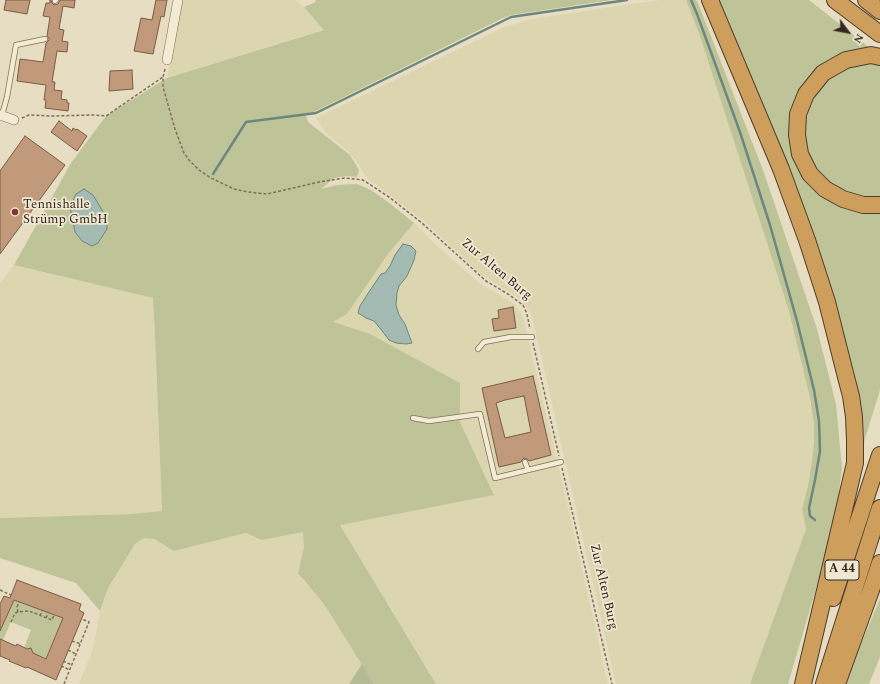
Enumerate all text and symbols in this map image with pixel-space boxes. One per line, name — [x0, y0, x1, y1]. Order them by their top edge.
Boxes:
north arrow — [828, 12, 868, 52]
text: N — [849, 30, 868, 47]
place label: Tennishalle Strümp GmbH — [23, 197, 108, 228]
marker: Tennishalle Strümp GmbH — [10, 207, 20, 217]
street label: Zur Alten Burg — [458, 236, 534, 304]
street label: Zur Alten Burg — [586, 543, 620, 631]
road number: A 44 — [825, 560, 859, 580]

